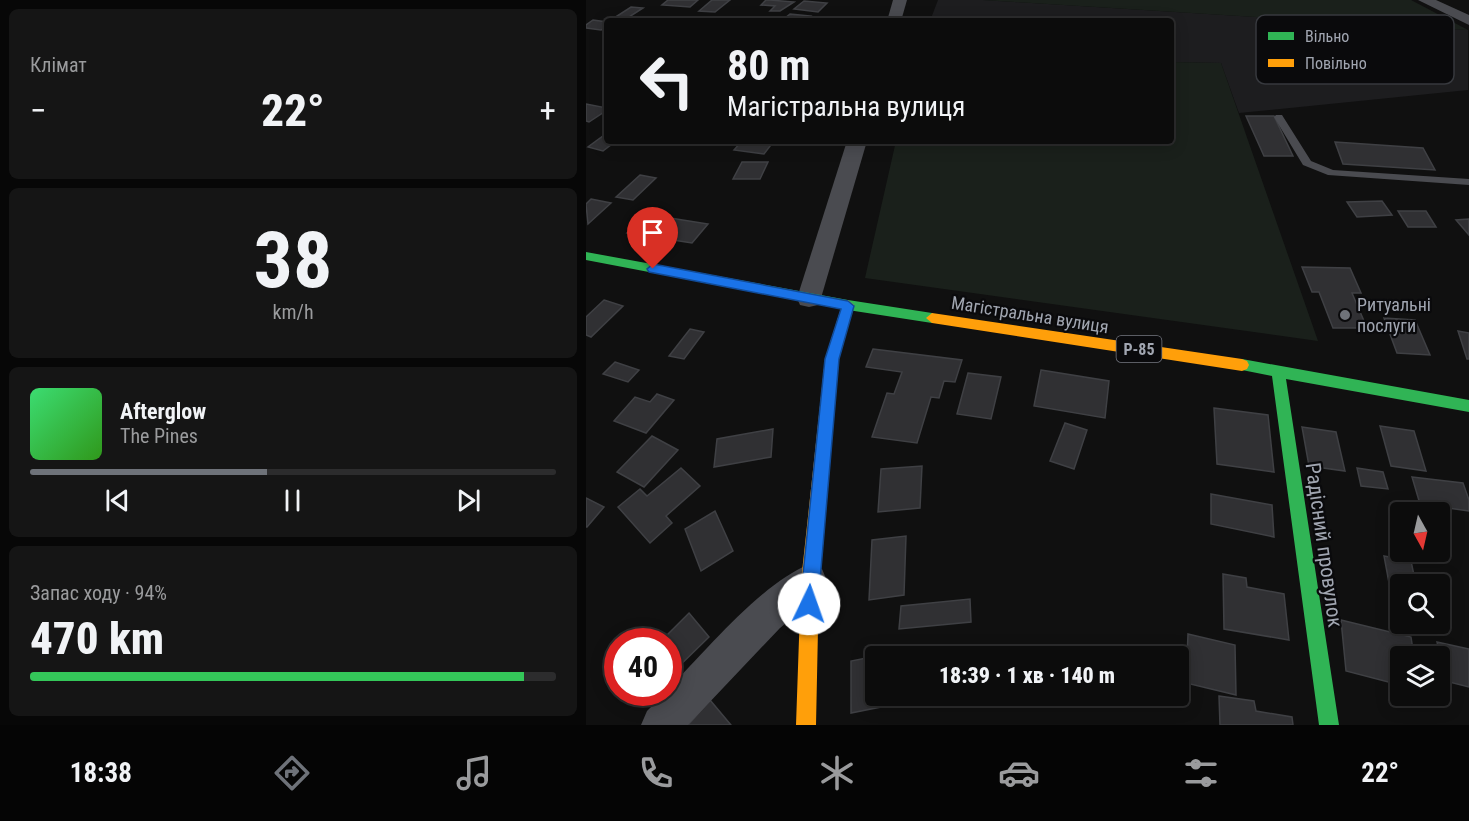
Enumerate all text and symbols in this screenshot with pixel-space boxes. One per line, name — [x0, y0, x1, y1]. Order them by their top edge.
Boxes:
legend — [1256, 15, 1454, 84]
text: Вільно — [1305, 27, 1349, 46]
text: 80 m — [727, 41, 810, 90]
icon: left — [628, 42, 706, 120]
text: Клімат — [30, 53, 87, 77]
text: Повільно — [1305, 54, 1367, 73]
text: 22° — [261, 84, 325, 137]
text: − — [30, 91, 47, 130]
text: + — [540, 91, 556, 130]
text: Магістральна вулиця — [727, 91, 965, 123]
pin — [627, 207, 678, 269]
text: 38 — [254, 215, 332, 306]
icon: arrive — [636, 216, 669, 249]
street label: Магістральна вулиця — [950, 292, 1110, 337]
place label: Ритуальні послуги — [1357, 294, 1431, 336]
text: km/h — [272, 300, 314, 324]
marker: Ритуальні послуги — [1338, 308, 1352, 322]
road number: Р-85 — [1116, 336, 1162, 362]
text: Afterglow — [120, 399, 206, 424]
text: The Pines — [120, 424, 198, 448]
street label: Радісний провулок — [1301, 461, 1347, 629]
icon: previous — [101, 484, 134, 517]
icon: pause — [276, 484, 309, 517]
icon: next — [452, 484, 485, 517]
north arrow — [1390, 502, 1450, 562]
map controls — [1390, 502, 1450, 706]
position arrow — [777, 572, 841, 636]
button: search — [1390, 574, 1450, 634]
text: Запас ходу · 94% — [30, 581, 167, 605]
text: 470 km — [30, 612, 164, 665]
speed limit sign: 40 — [604, 628, 682, 706]
button: layers — [1390, 646, 1450, 706]
text: 18:39 · 1 хв · 140 m — [939, 663, 1115, 688]
icon: directions — [271, 752, 313, 794]
icon: music — [453, 752, 495, 794]
icon: phone — [635, 752, 677, 794]
icon: climate — [816, 752, 858, 794]
icon: car — [998, 752, 1040, 794]
icon: filters — [1180, 752, 1222, 794]
text: 18:38 — [70, 757, 132, 789]
text: 22° — [1361, 757, 1399, 789]

